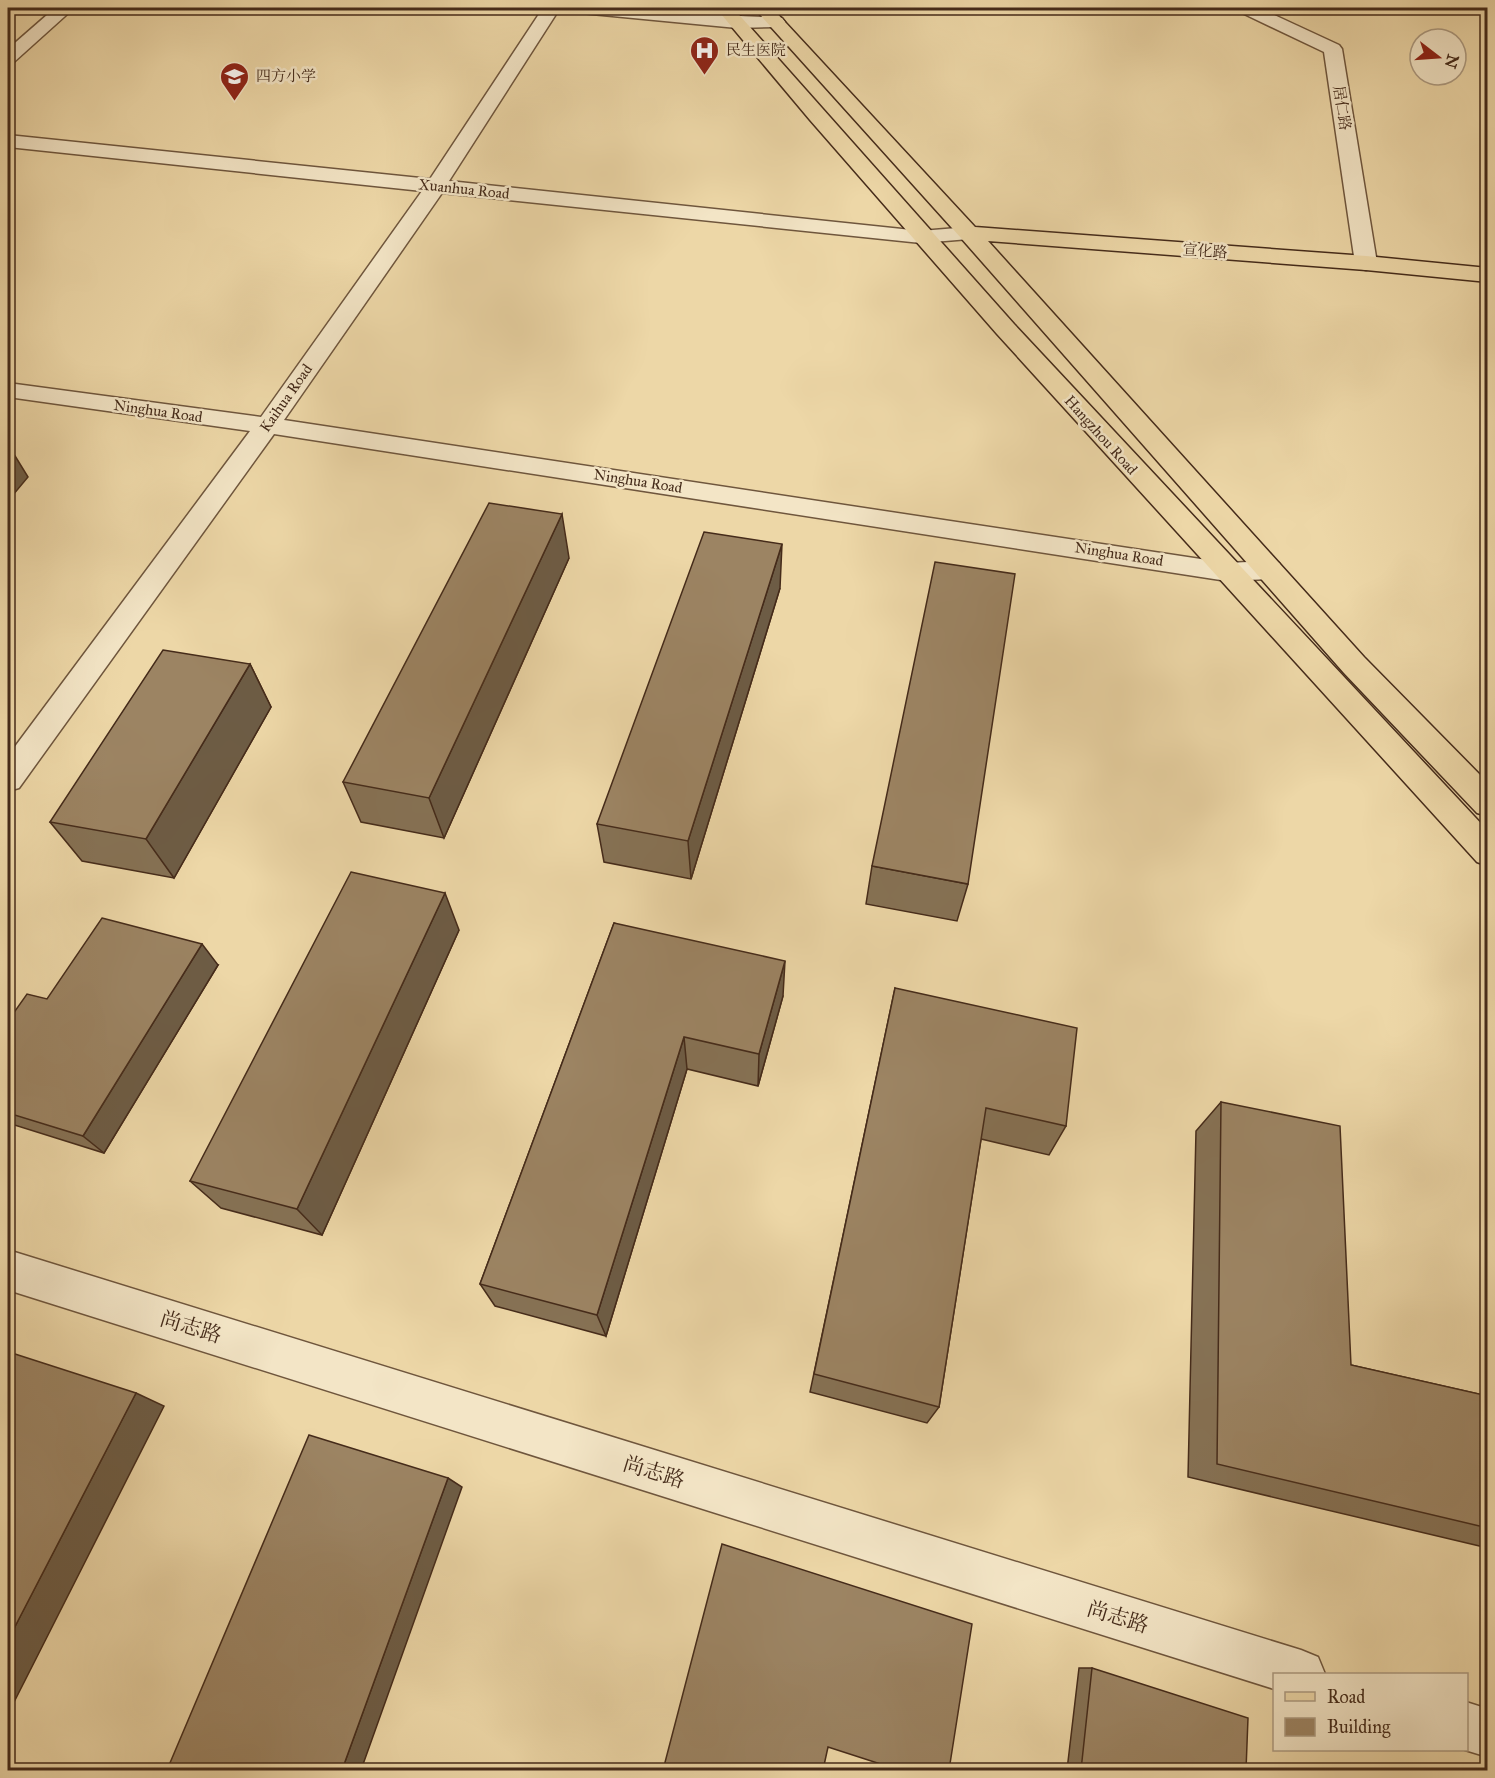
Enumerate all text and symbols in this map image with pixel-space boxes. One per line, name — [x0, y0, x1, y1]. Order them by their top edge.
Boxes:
north arrow — [1408, 27, 1468, 87]
hospital icon: 民生医院 — [689, 34, 721, 76]
place label: 民生医院 — [726, 41, 786, 59]
text: N — [1441, 52, 1463, 71]
school or university icon: 四方小学 — [219, 60, 251, 102]
place label: 四方小学 — [256, 67, 316, 85]
street label: 居仁路 — [1330, 84, 1354, 132]
street label: Xuanhua Road — [418, 175, 511, 203]
street label: 宣化路 — [1182, 240, 1228, 262]
street label: Kaihua Road — [256, 360, 316, 435]
street label: Hangzhou Road — [1061, 392, 1142, 479]
street label: Ninghua Road — [112, 396, 204, 426]
street label: Ninghua Road — [592, 465, 684, 497]
street label: Ninghua Road — [1073, 538, 1165, 570]
street label: 尚志路 — [157, 1305, 225, 1349]
street label: 尚志路 — [620, 1450, 688, 1494]
street label: 尚志路 — [1084, 1595, 1152, 1639]
legend — [1273, 1673, 1468, 1751]
text: Road — [1327, 1686, 1365, 1708]
text: Building — [1327, 1716, 1391, 1739]

